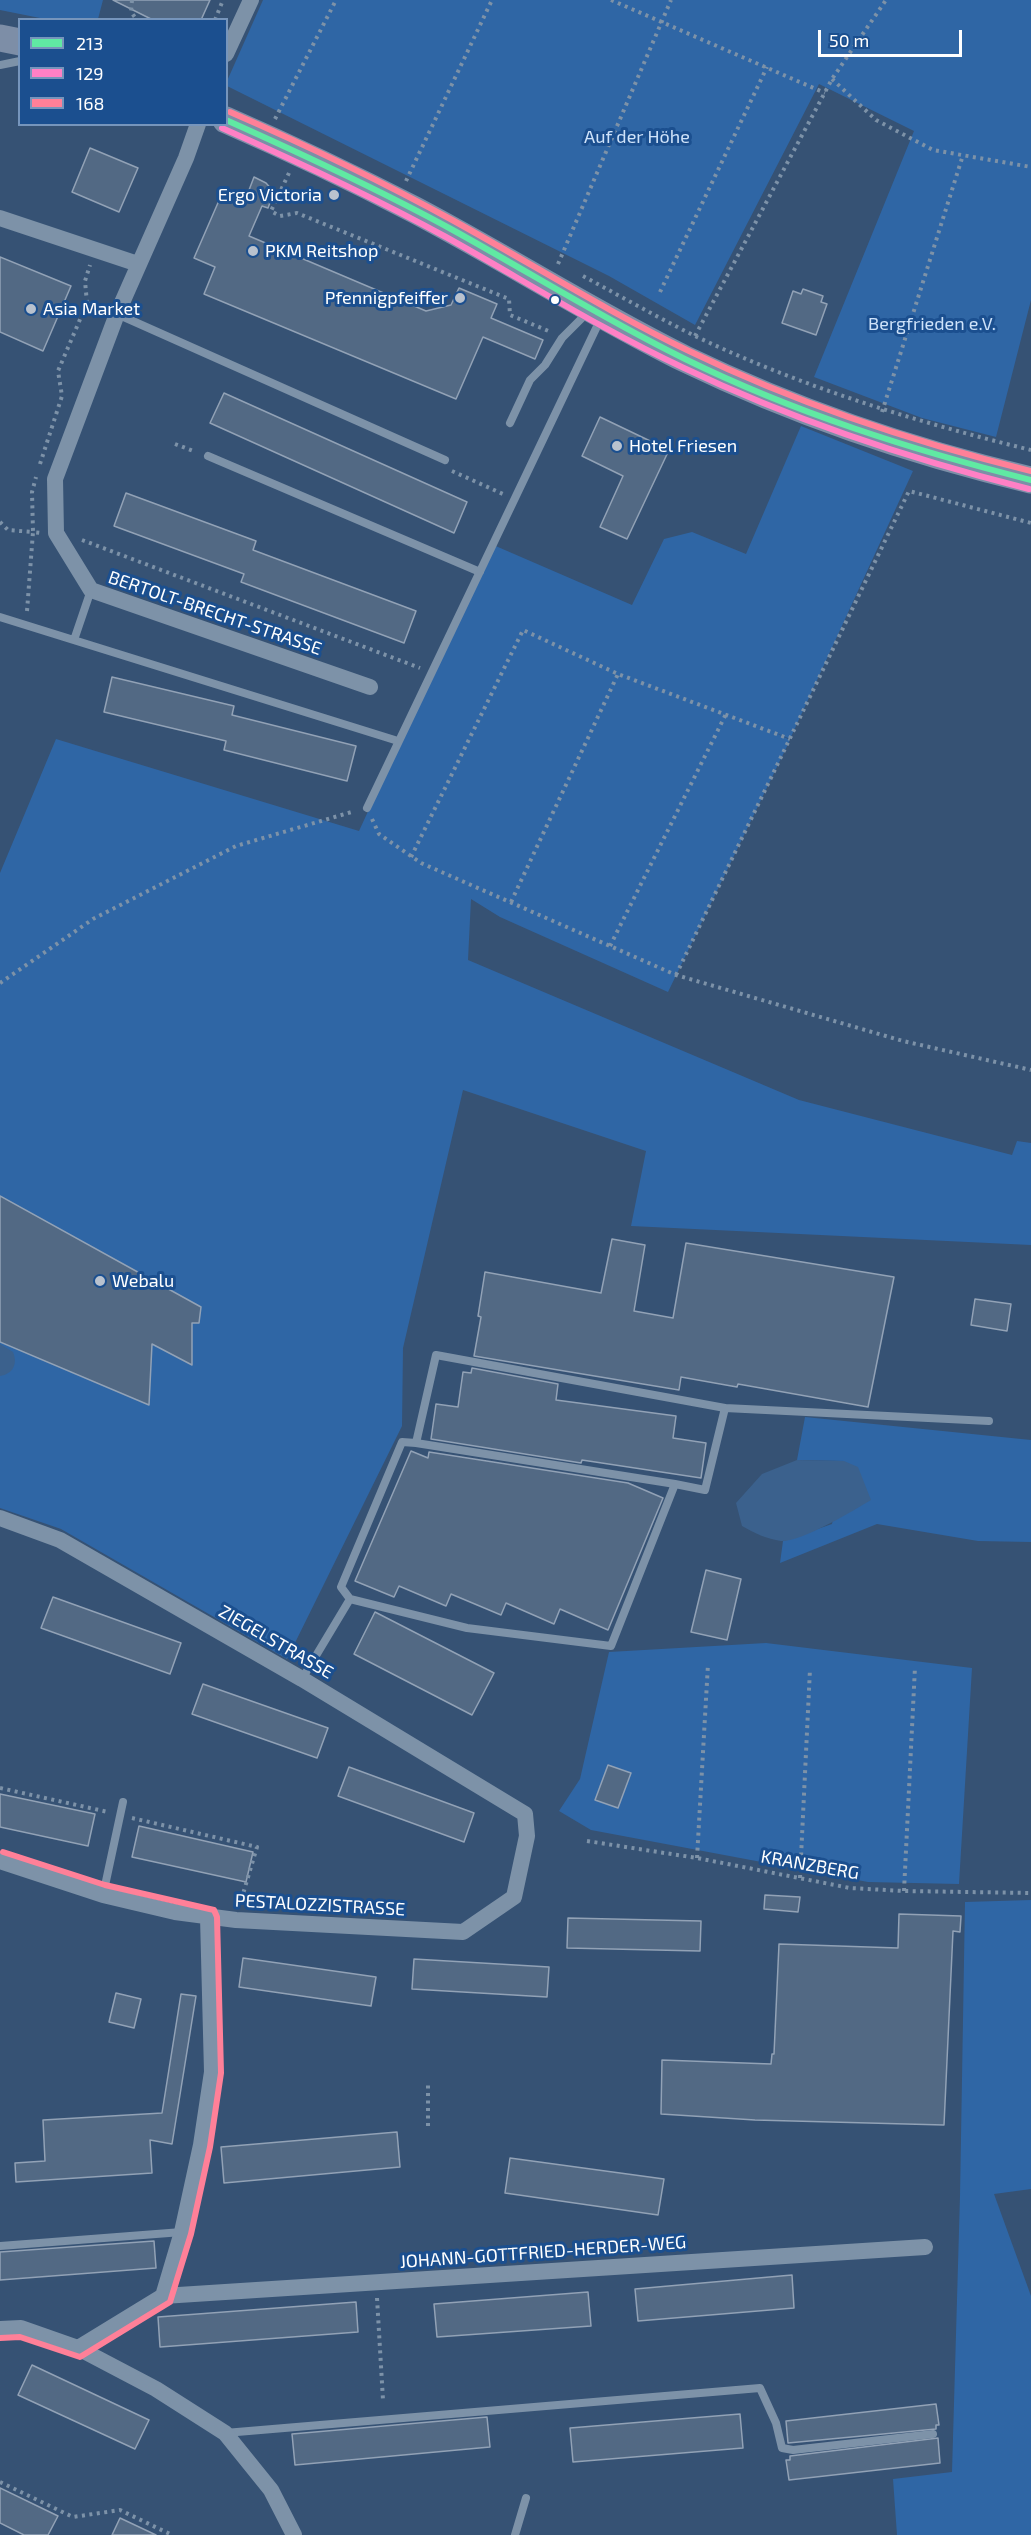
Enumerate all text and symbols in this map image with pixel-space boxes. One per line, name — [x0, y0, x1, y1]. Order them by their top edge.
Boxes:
legend — [18, 18, 228, 126]
scale bar — [821, 18, 965, 56]
text: 50 m — [829, 29, 869, 51]
text: 213 — [76, 32, 103, 54]
text: 129 — [76, 62, 104, 84]
text: 168 — [76, 92, 104, 114]
park label: Auf der Höhe — [584, 126, 690, 148]
place label: Ergo Victoria — [218, 184, 322, 206]
marker: Ergo Victoria — [327, 188, 341, 202]
place label: PKM Reitshop — [265, 240, 378, 262]
marker: PKM Reitshop — [246, 244, 260, 258]
place label: Pfennigpfeiffer — [325, 287, 448, 309]
marker: Pfennigpfeiffer — [453, 291, 467, 305]
unlabelled marker — [549, 294, 561, 306]
place label: Asia Market — [43, 298, 140, 320]
marker: Asia Market — [24, 302, 38, 316]
park label: Bergfrieden e.V. — [868, 313, 996, 335]
place label: Hotel Friesen — [629, 435, 737, 457]
marker: Hotel Friesen — [610, 439, 624, 453]
street label: BERTOLT-BRECHT-STRASSE — [105, 566, 325, 660]
place label: Webalu — [112, 1270, 174, 1292]
marker: Webalu — [93, 1274, 107, 1288]
street label: ZIEGELSTRASSE — [215, 1600, 337, 1684]
street label: KRANZBERG — [759, 1846, 861, 1884]
street label: PESTALOZZISTRASSE — [234, 1890, 406, 1920]
street label: JOHANN-GOTTFRIED-HERDER-WEG — [399, 2231, 687, 2273]

